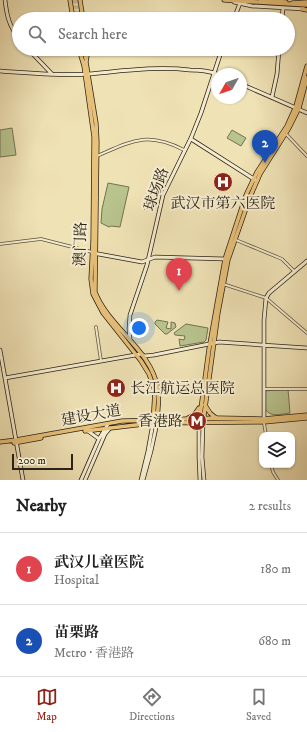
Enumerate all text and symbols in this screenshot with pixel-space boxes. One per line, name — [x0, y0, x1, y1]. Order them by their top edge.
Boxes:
search box — [12, 12, 295, 56]
icon: search — [26, 23, 48, 45]
text: Search here — [58, 25, 127, 44]
north arrow — [211, 68, 247, 104]
pin: 2 — [252, 130, 278, 163]
street label: 球场路 — [140, 165, 173, 214]
hospital icon: 武汉市第六医院 — [212, 171, 234, 193]
place label: 武汉市第六医院 — [170, 194, 276, 213]
street label: 澳门路 — [70, 221, 91, 267]
pin: 1 — [166, 258, 192, 291]
your location — [129, 318, 149, 338]
hospital icon: 长江航运总医院 — [105, 377, 127, 399]
place label: 长江航运总医院 — [130, 379, 235, 398]
street label: 建设大道 — [60, 401, 122, 430]
metro station icon: 香港路 — [186, 410, 208, 432]
place label: 香港路 — [138, 412, 183, 431]
map controls — [259, 432, 295, 468]
button: layers — [259, 432, 295, 468]
scale bar — [12, 452, 73, 471]
text: 200 m — [18, 454, 46, 468]
text: Nearby — [16, 495, 66, 517]
text: 2 results — [249, 498, 291, 514]
text: 武汉儿童医院 — [54, 553, 144, 572]
text: 1 — [27, 561, 31, 577]
text: 180 m — [260, 561, 291, 577]
text: Hospital — [54, 572, 99, 588]
text: 苗栗路 — [54, 623, 99, 642]
text: 2 — [26, 633, 32, 649]
text: 680 m — [258, 633, 291, 649]
text: Metro · 香港路 — [54, 645, 134, 661]
tab: Map — [36, 686, 58, 724]
tab: Directions — [129, 686, 175, 724]
tab: Saved — [246, 686, 271, 724]

